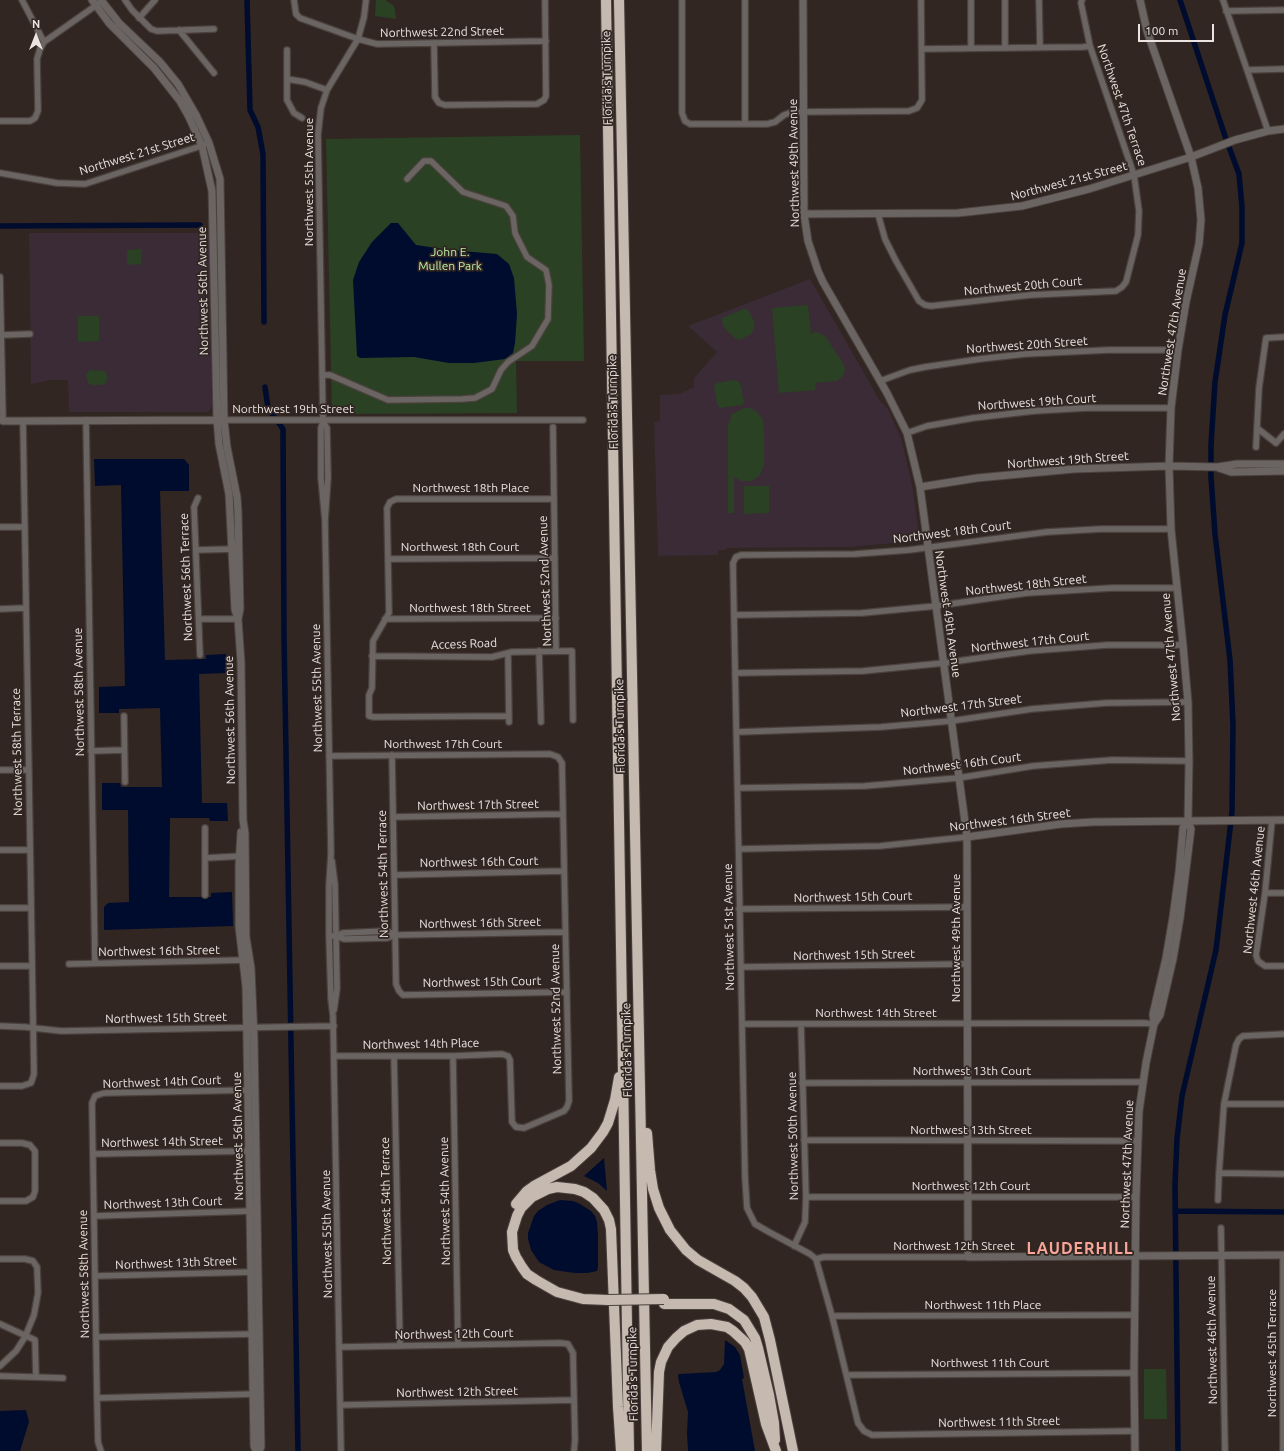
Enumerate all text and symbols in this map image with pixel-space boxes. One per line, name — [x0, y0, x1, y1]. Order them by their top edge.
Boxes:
north arrow — [16, 16, 56, 56]
scale bar — [1140, 16, 1216, 42]
text: N — [32, 18, 40, 30]
street label: Northwest 22nd Street — [380, 24, 504, 40]
text: 100 m — [1145, 24, 1178, 37]
street label: Florida's Turnpike — [599, 30, 615, 126]
street label: Northwest 47th Terrace — [1094, 42, 1150, 168]
street label: Northwest 49th Avenue — [786, 99, 802, 227]
street label: Northwest 55th Avenue — [302, 118, 316, 246]
street label: Northwest 21st Street — [78, 130, 196, 178]
street label: Northwest 21st Street — [1009, 159, 1129, 203]
street label: Northwest 56th Avenue — [195, 227, 211, 355]
park label: John E. Mullen Park — [418, 245, 482, 273]
street label: Northwest 47th Avenue — [1155, 267, 1189, 397]
street label: Northwest 20th Court — [963, 274, 1083, 298]
street label: Northwest 20th Street — [966, 334, 1088, 356]
street label: Florida's Turnpike — [605, 354, 621, 450]
street label: Northwest 19th Court — [977, 391, 1097, 413]
street label: Northwest 19th Street — [232, 402, 354, 416]
street label: Northwest 19th Street — [1007, 449, 1129, 471]
street label: Northwest 18th Place — [413, 481, 529, 495]
street label: Northwest 56th Terrace — [177, 513, 195, 641]
street label: Northwest 52nd Avenue — [536, 515, 554, 647]
street label: Northwest 18th Court — [892, 518, 1012, 546]
street label: Northwest 18th Court — [401, 540, 519, 554]
street label: Northwest 49th Avenue — [932, 549, 964, 679]
street label: Northwest 18th Street — [965, 571, 1087, 599]
street label: Northwest 47th Avenue — [1158, 592, 1184, 722]
street label: Northwest 18th Street — [409, 601, 531, 615]
street label: Northwest 55th Avenue — [309, 624, 325, 752]
street label: Northwest 58th Avenue — [71, 628, 87, 756]
street label: Northwest 17th Court — [970, 629, 1090, 655]
street label: Access Road — [431, 636, 497, 652]
street label: Northwest 56th Avenue — [222, 656, 238, 784]
street label: Florida's Turnpike — [612, 678, 628, 774]
street label: Northwest 58th Terrace — [9, 688, 25, 816]
street label: Northwest 17th Street — [900, 691, 1022, 721]
street label: Northwest 17th Court — [384, 737, 502, 751]
street label: Northwest 16th Court — [902, 750, 1022, 778]
street label: Northwest 17th Street — [417, 797, 539, 813]
street label: Northwest 16th Street — [949, 805, 1071, 835]
street label: Northwest 54th Terrace — [375, 810, 391, 938]
street label: Northwest 46th Avenue — [1240, 825, 1268, 955]
street label: Northwest 16th Court — [420, 854, 538, 870]
street label: Northwest 51st Avenue — [721, 863, 737, 991]
street label: Northwest 49th Avenue — [949, 874, 963, 1002]
street label: Northwest 15th Court — [794, 889, 912, 905]
street label: Northwest 16th Street — [419, 915, 541, 931]
street label: Northwest 16th Street — [98, 943, 220, 959]
street label: Northwest 52nd Avenue — [548, 943, 564, 1075]
street label: Northwest 15th Street — [793, 947, 915, 963]
street label: Northwest 15th Court — [423, 974, 541, 990]
street label: Florida's Turnpike — [619, 1002, 635, 1098]
street label: Northwest 14th Street — [815, 1006, 937, 1020]
street label: Northwest 15th Street — [105, 1010, 227, 1026]
street label: Northwest 14th Place — [362, 1036, 480, 1052]
street label: Northwest 13th Court — [913, 1064, 1031, 1078]
street label: Northwest 56th Avenue — [230, 1072, 246, 1200]
street label: Northwest 50th Avenue — [785, 1072, 801, 1200]
street label: Northwest 14th Court — [102, 1073, 222, 1091]
street label: Northwest 47th Avenue — [1118, 1100, 1136, 1228]
street label: Northwest 13th Street — [910, 1123, 1032, 1137]
street label: Northwest 14th Street — [101, 1134, 223, 1150]
street label: Northwest 54th Terrace — [378, 1137, 394, 1265]
street label: Northwest 54th Avenue — [437, 1137, 453, 1265]
street label: Northwest 55th Avenue — [319, 1170, 335, 1298]
street label: Northwest 12th Court — [912, 1179, 1030, 1193]
street label: Northwest 13th Court — [103, 1194, 223, 1212]
street label: Northwest 58th Avenue — [76, 1210, 92, 1338]
street label: Northwest 12th Street — [893, 1239, 1015, 1253]
district label: LAUDERHILL — [1026, 1239, 1134, 1259]
street label: Northwest 13th Street — [115, 1254, 237, 1272]
street label: Northwest 46th Avenue — [1204, 1276, 1220, 1404]
street label: Northwest 45th Terrace — [1265, 1289, 1279, 1417]
street label: Northwest 11th Place — [925, 1298, 1041, 1312]
street label: Northwest 12th Court — [395, 1326, 513, 1342]
street label: Florida's Turnpike — [625, 1326, 641, 1422]
street label: Northwest 11th Court — [931, 1356, 1049, 1370]
street label: Northwest 12th Street — [396, 1384, 518, 1400]
street label: Northwest 11th Street — [938, 1414, 1060, 1430]

